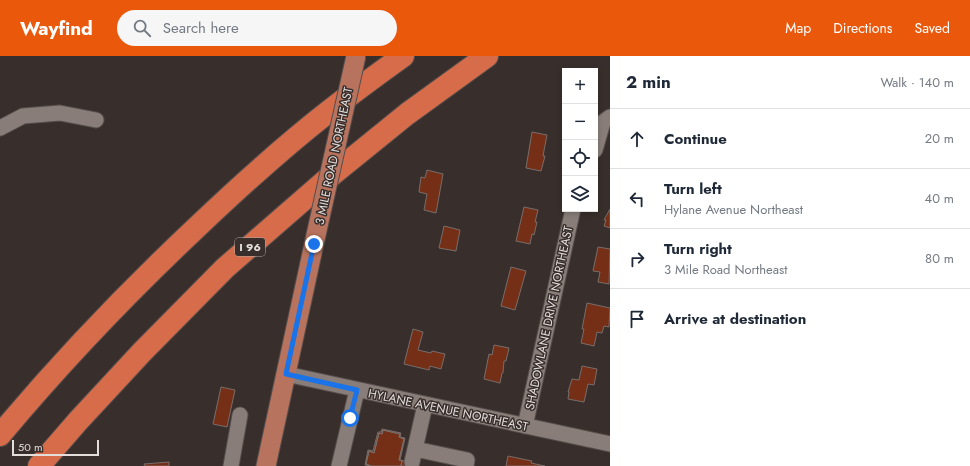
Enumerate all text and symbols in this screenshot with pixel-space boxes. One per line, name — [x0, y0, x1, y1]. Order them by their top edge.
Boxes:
search box — [117, 10, 397, 46]
text: Wayfind — [20, 15, 93, 42]
icon: search — [131, 17, 153, 39]
text: Search here — [163, 17, 239, 39]
text: Map — [785, 18, 811, 38]
text: Directions — [833, 18, 893, 38]
text: Saved — [915, 18, 950, 38]
map controls — [562, 68, 598, 212]
button: + — [562, 68, 598, 104]
text: 2 min — [626, 70, 671, 94]
text: Walk · 140 m — [880, 73, 954, 92]
street label: 3 MILE ROAD NORTHEAST — [311, 85, 357, 226]
button: − — [562, 104, 598, 140]
icon: ahead — [626, 128, 648, 150]
text: Continue — [664, 128, 727, 150]
text: 20 m — [925, 129, 954, 148]
button: locate — [562, 140, 598, 176]
button: layers — [562, 176, 598, 212]
text: Turn left — [664, 178, 722, 200]
icon: left — [626, 188, 648, 210]
text: 40 m — [925, 189, 954, 208]
text: Hylane Avenue Northeast — [664, 200, 803, 219]
street label: SHADOWLANE DRIVE NORTHEAST — [521, 224, 577, 412]
route end — [305, 235, 323, 253]
road number: I 96 — [235, 238, 265, 256]
text: Turn right — [664, 238, 732, 260]
icon: right — [626, 248, 648, 270]
text: 80 m — [925, 249, 954, 268]
text: 3 Mile Road Northeast — [664, 260, 787, 279]
icon: arrive — [626, 308, 648, 330]
text: Arrive at destination — [664, 308, 806, 330]
street label: HYLANE AVENUE NORTHEAST — [366, 384, 530, 436]
route start — [341, 409, 359, 427]
scale bar — [12, 438, 99, 457]
text: 50 m — [18, 439, 43, 455]

